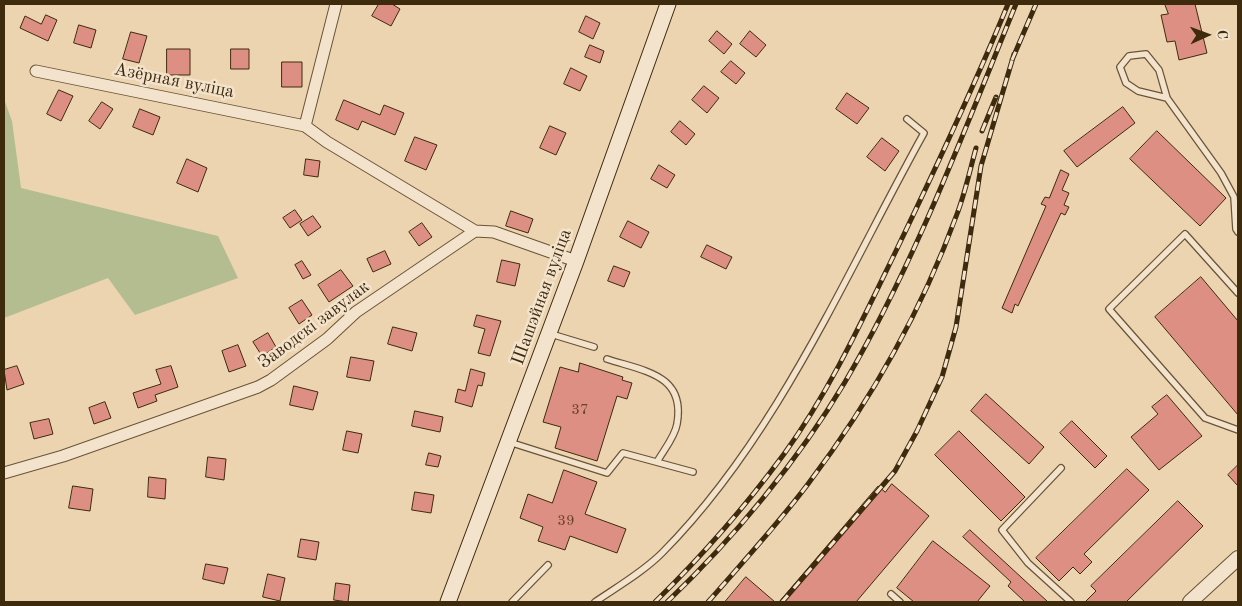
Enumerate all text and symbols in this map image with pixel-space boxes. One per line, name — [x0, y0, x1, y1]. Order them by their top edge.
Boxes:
north arrow — [1182, 10, 1232, 60]
text: С — [1215, 30, 1229, 39]
street label: Азёрная вуліца — [112, 59, 236, 103]
street label: Шашэйная вуліца — [507, 226, 577, 368]
street label: Заводскі завулак — [254, 276, 374, 374]
house number: 37 — [571, 401, 589, 419]
house number: 39 — [557, 512, 575, 530]

